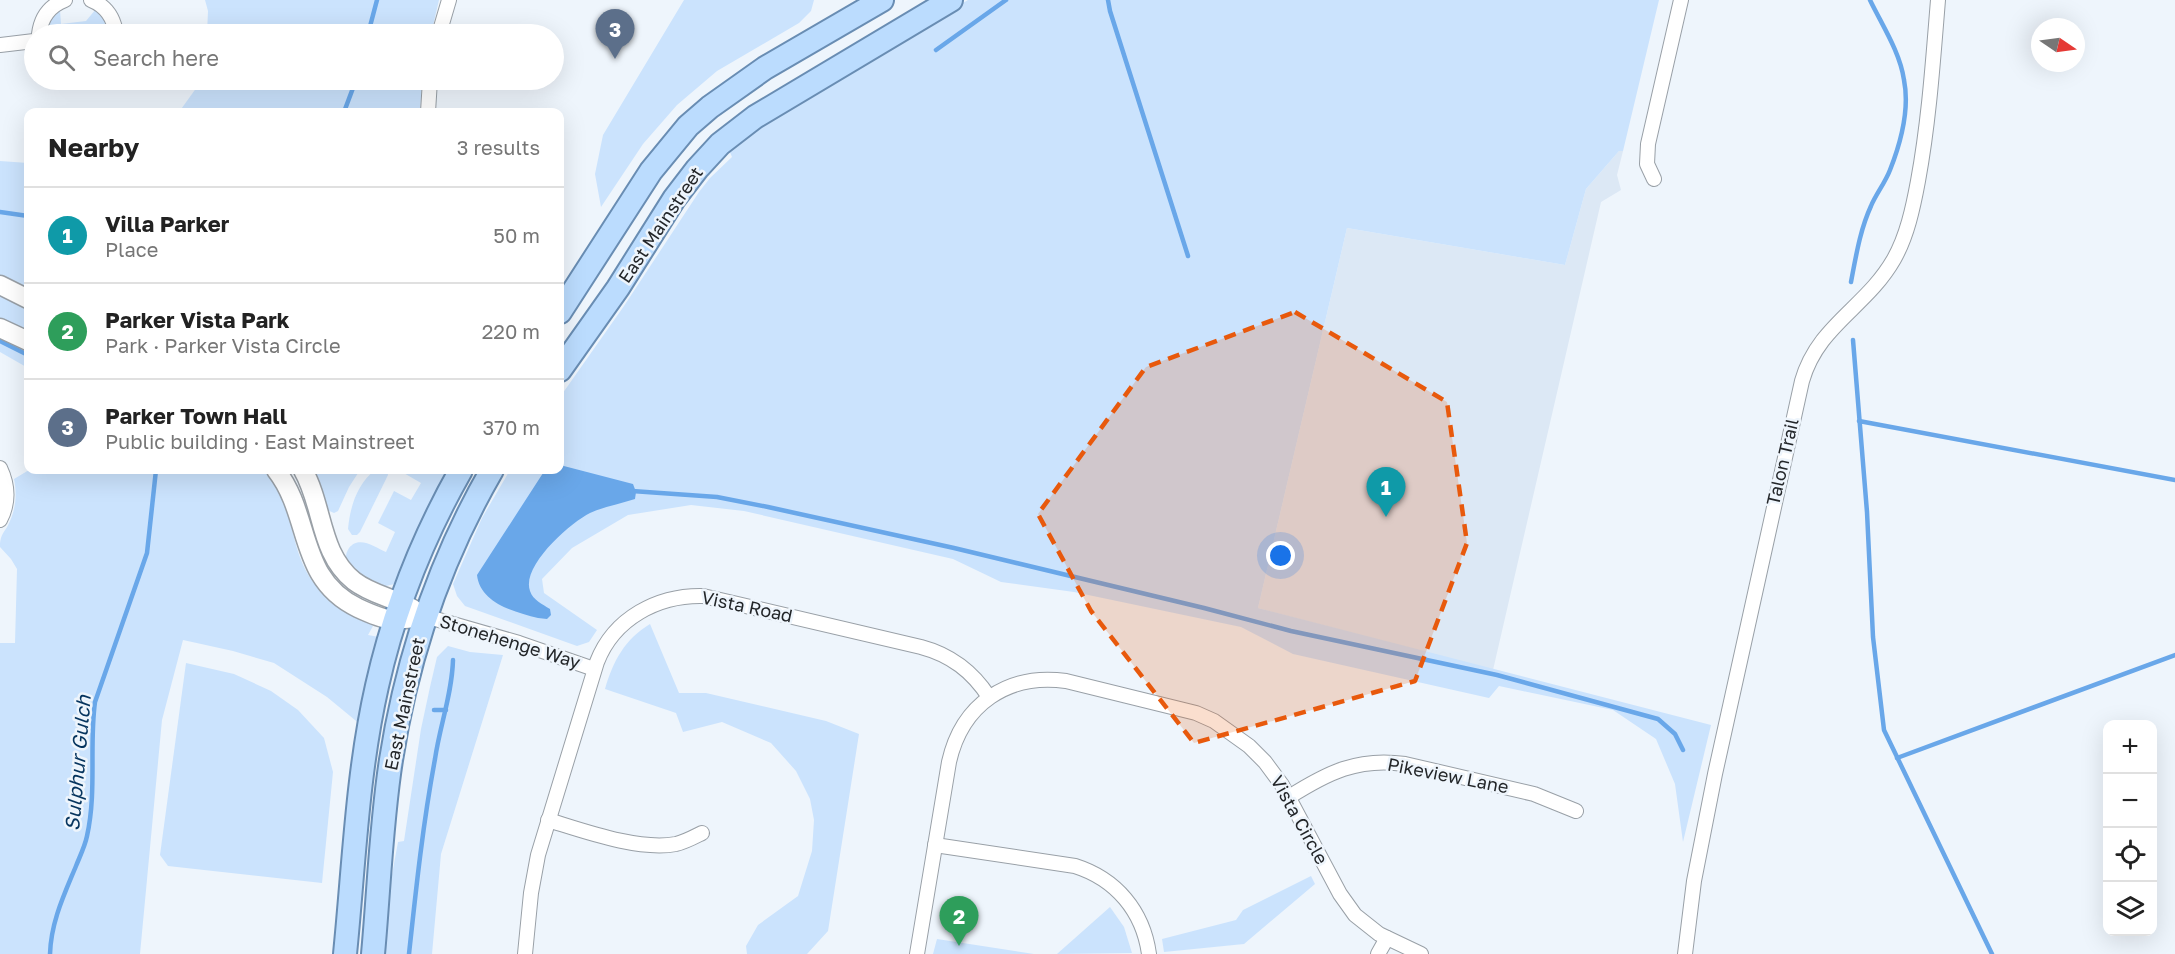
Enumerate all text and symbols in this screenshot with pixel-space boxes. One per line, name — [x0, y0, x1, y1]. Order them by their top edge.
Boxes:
pin: 3 — [596, 10, 634, 59]
north arrow — [2031, 18, 2085, 72]
search box — [24, 24, 564, 90]
icon: search — [45, 41, 78, 74]
text: Search here — [93, 44, 219, 71]
text: Nearby — [48, 132, 139, 163]
text: 3 results — [457, 135, 540, 159]
street label: East Mainstreet — [613, 162, 707, 287]
text: Villa Parker — [105, 210, 229, 237]
text: 1 — [62, 223, 73, 247]
text: 50 m — [493, 223, 540, 247]
text: Place — [105, 237, 158, 261]
text: Parker Vista Park — [105, 306, 290, 333]
text: 2 — [61, 319, 74, 343]
text: 220 m — [482, 319, 540, 343]
text: Park · Parker Vista Circle — [105, 333, 341, 357]
text: Parker Town Hall — [105, 402, 287, 429]
text: 3 — [61, 415, 74, 439]
text: 370 m — [483, 415, 540, 439]
street label: Talon Trail — [1761, 416, 1803, 508]
text: Public building · East Mainstreet — [105, 429, 415, 453]
pin: 1 — [1366, 468, 1406, 517]
your location — [1266, 541, 1295, 570]
street label: Vista Road — [700, 586, 795, 626]
street label: Stonehenge Way — [437, 609, 583, 673]
street label: East Mainstreet — [379, 635, 429, 772]
water label: Sulphur Gulch — [59, 693, 95, 832]
map controls — [2103, 720, 2157, 936]
button: + — [2103, 720, 2157, 774]
street label: Pikeview Lane — [1386, 752, 1511, 798]
street label: Vista Circle — [1266, 771, 1333, 868]
button: − — [2103, 774, 2157, 828]
button: locate — [2103, 828, 2157, 882]
button: layers — [2103, 882, 2157, 936]
pin: 2 — [940, 896, 978, 946]

